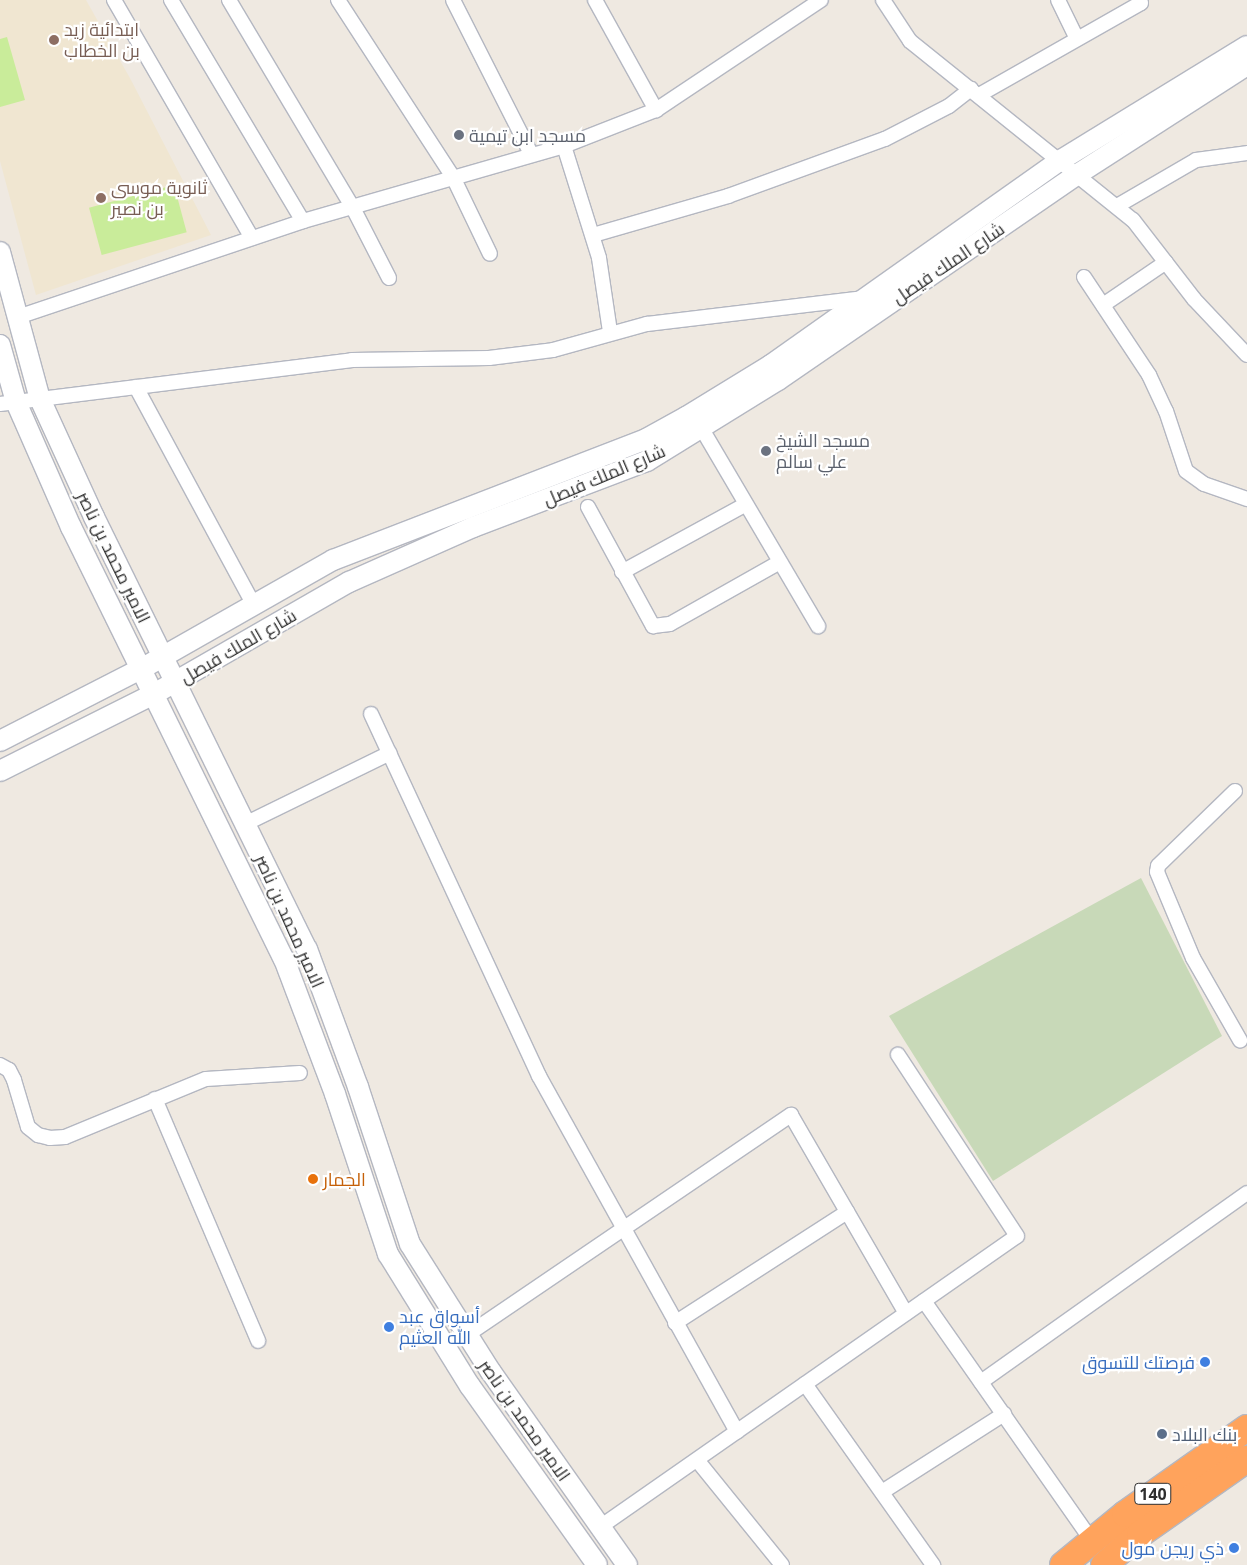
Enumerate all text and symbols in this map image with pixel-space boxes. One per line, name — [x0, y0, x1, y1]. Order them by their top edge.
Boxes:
place label: ابتدائية زيد بن الخطاب — [64, 19, 140, 62]
marker: ابتدائية زيد بن الخطاب — [48, 34, 60, 46]
place label: مسجد ابن تيمية — [469, 124, 586, 146]
marker: مسجد ابن تيمية — [453, 129, 465, 141]
place label: ثانوية موسى بن نصير — [111, 177, 207, 220]
marker: ثانوية موسى بن نصير — [95, 192, 107, 204]
street label: شارع الملك فيصل — [888, 218, 1008, 308]
place label: مسجد الشيخ علي سالم — [776, 430, 870, 472]
street label: شارع الملك فيصل — [540, 440, 668, 510]
marker: مسجد الشيخ علي سالم — [760, 445, 772, 457]
street label: الامير محمد بن ناصر — [73, 488, 155, 626]
street label: شارع الملك فيصل — [176, 604, 300, 688]
street label: الامير محمد بن ناصر — [251, 851, 329, 991]
place label: الجمار — [323, 1168, 366, 1190]
marker: الجمار — [307, 1173, 319, 1185]
place label: أسواق عبد الله العثيم — [399, 1306, 480, 1348]
marker: أسواق عبد الله العثيم — [383, 1321, 395, 1333]
place label: فرصتك للتسوق — [1082, 1351, 1195, 1373]
street label: الامير محمد بن ناصر — [475, 1355, 575, 1485]
marker: فرصتك للتسوق — [1199, 1356, 1211, 1368]
place label: بنك البلاد — [1172, 1423, 1237, 1445]
marker: بنك البلاد — [1156, 1428, 1168, 1440]
road number: 140 — [1134, 1480, 1172, 1508]
place label: ذي ريجن مول — [1121, 1537, 1224, 1559]
marker: ذي ريجن مول — [1228, 1542, 1240, 1554]

